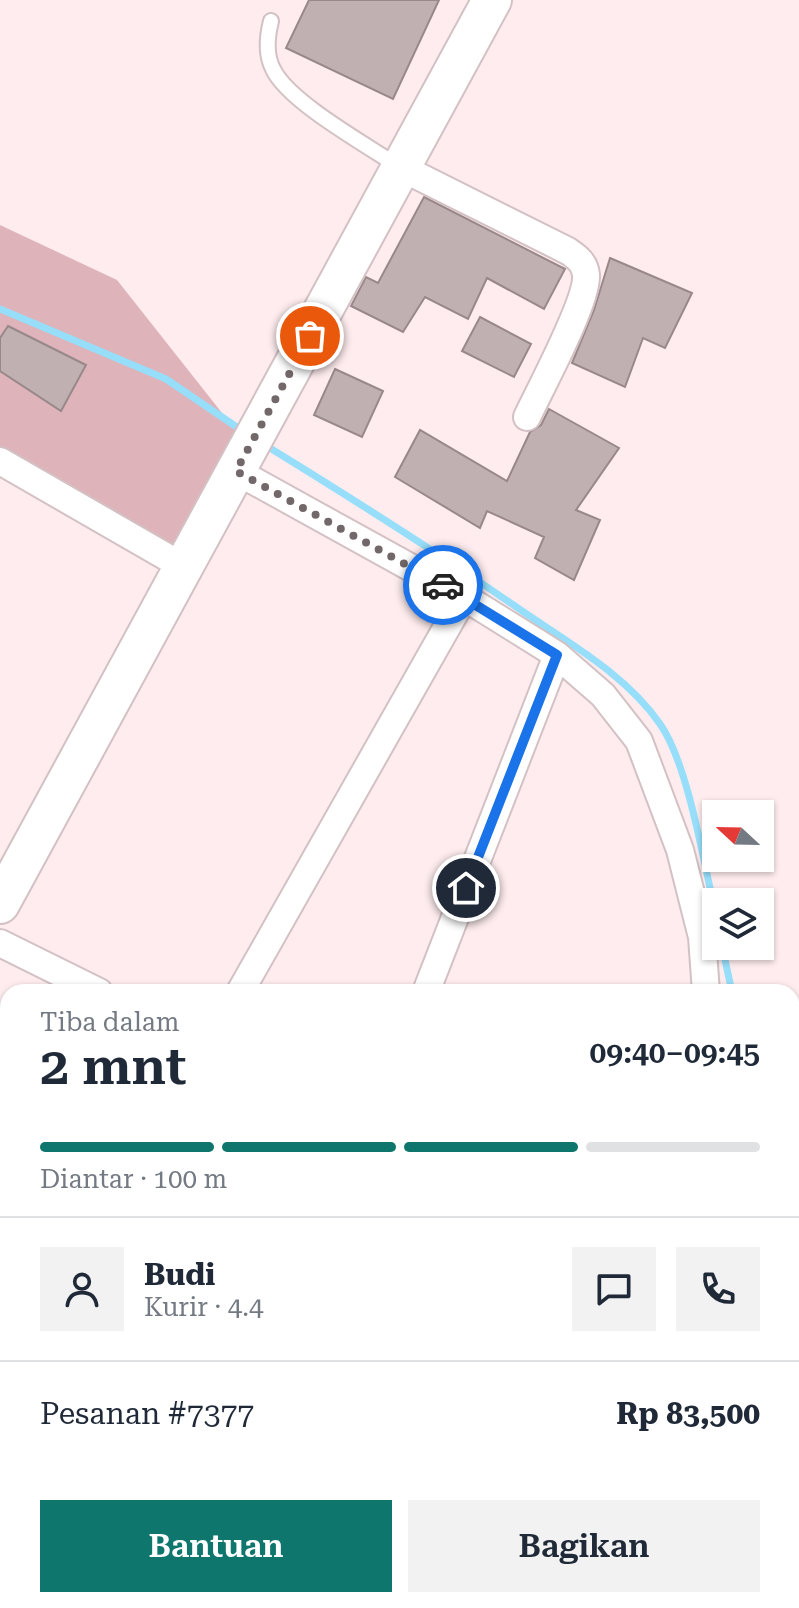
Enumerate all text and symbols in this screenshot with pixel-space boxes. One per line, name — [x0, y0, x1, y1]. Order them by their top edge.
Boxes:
pin — [276, 302, 344, 370]
icon: bag — [288, 314, 332, 358]
courier — [403, 545, 483, 625]
icon: car — [421, 563, 465, 607]
north arrow — [702, 800, 774, 872]
map controls — [702, 800, 774, 960]
pin — [432, 854, 500, 922]
icon: home — [444, 866, 488, 910]
button: layers — [702, 888, 774, 960]
text: Tiba dalam — [40, 1007, 179, 1037]
text: 09:40–09:45 — [590, 1035, 760, 1070]
text: 2 mnt — [40, 1036, 186, 1097]
text: Diantar · 100 m — [40, 1164, 227, 1194]
button: person — [40, 1247, 124, 1331]
button: chat — [572, 1247, 656, 1331]
button: phone — [676, 1247, 760, 1331]
text: Budi — [144, 1257, 215, 1292]
text: Kurir · 4.4 — [144, 1292, 264, 1322]
text: Pesanan #7377 — [40, 1396, 254, 1431]
text: Rp 83,500 — [616, 1396, 760, 1431]
button: Bantuan — [40, 1500, 392, 1592]
button: Bagikan — [408, 1500, 760, 1592]

